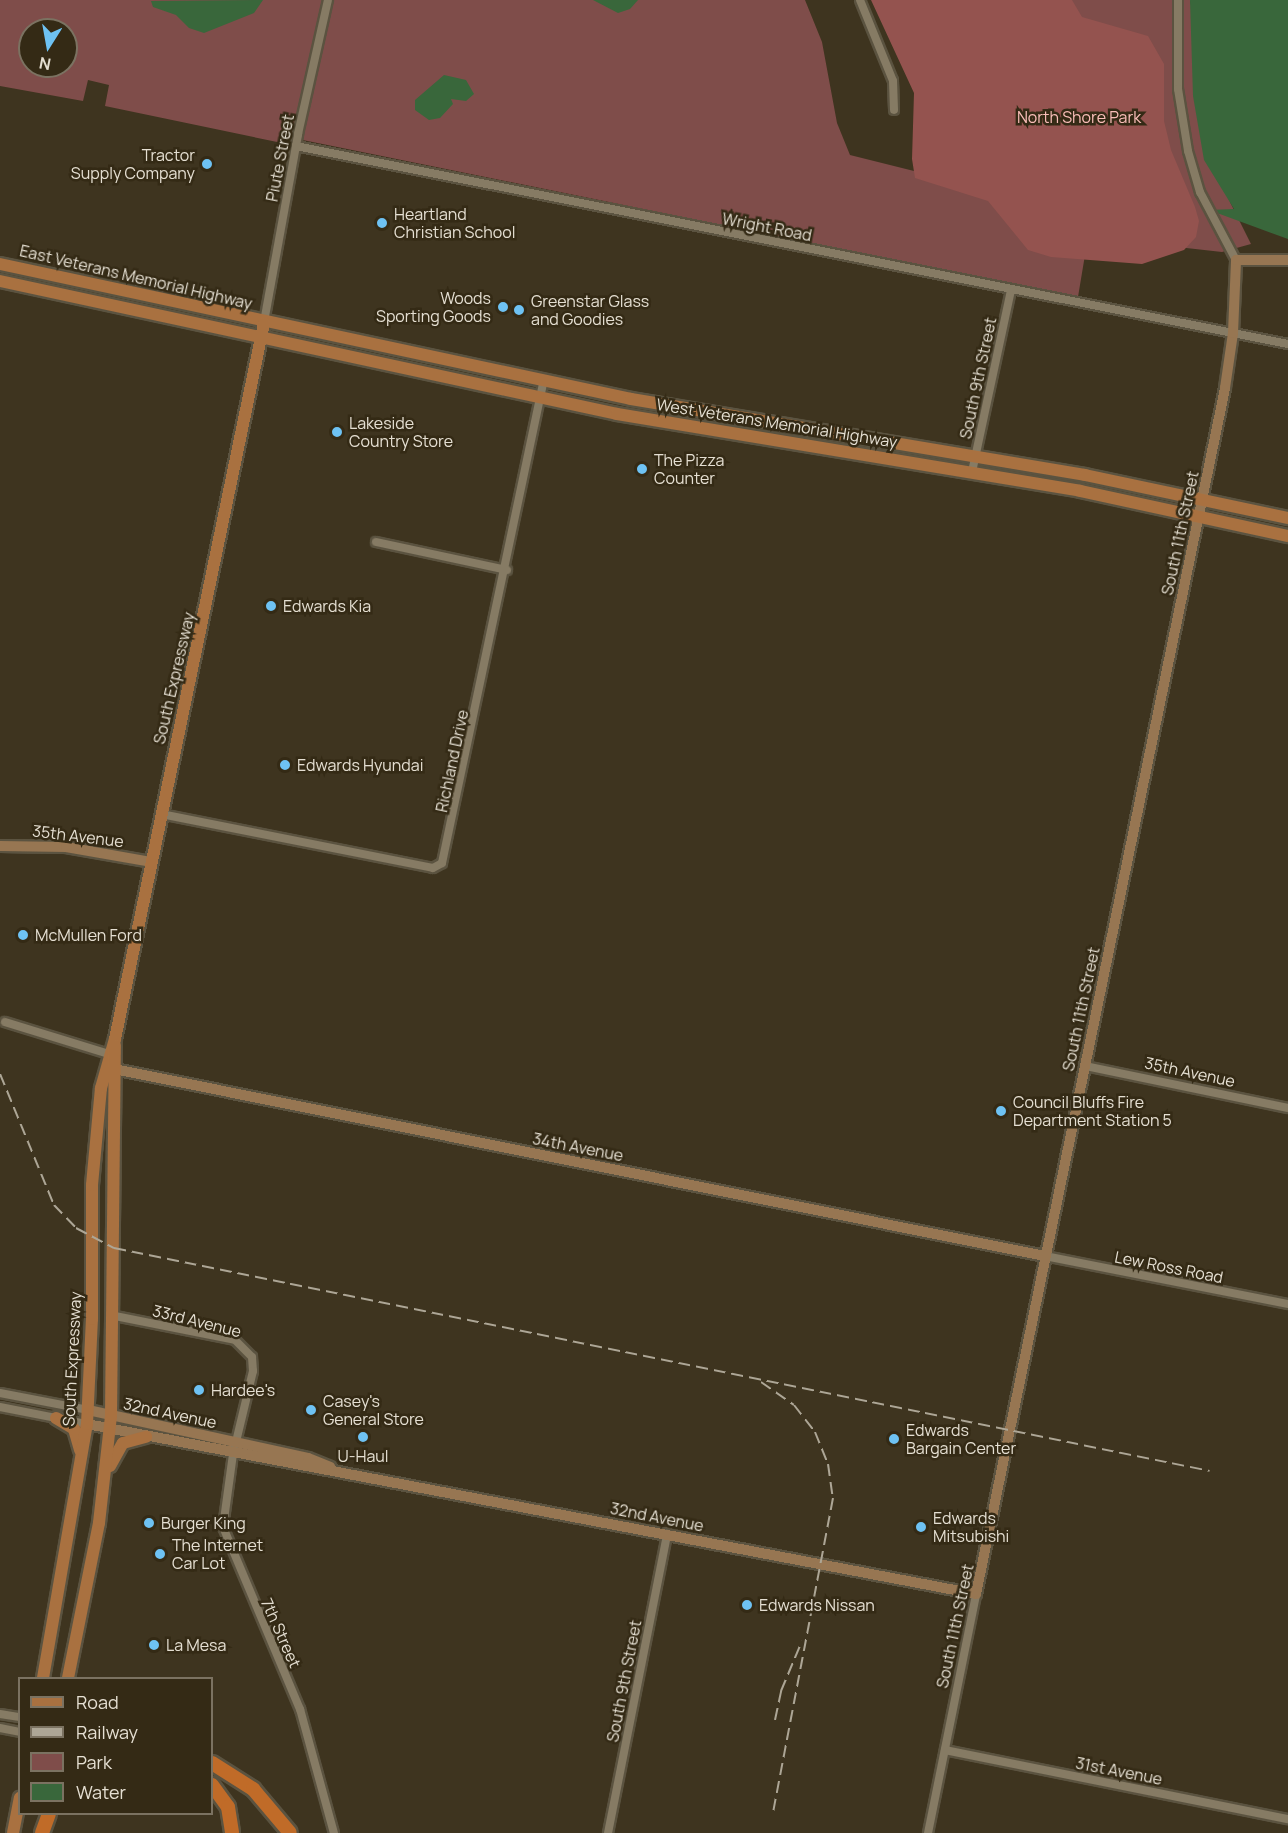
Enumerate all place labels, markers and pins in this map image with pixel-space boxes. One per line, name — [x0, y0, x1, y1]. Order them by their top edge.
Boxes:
place label: Tractor Supply Company — [71, 145, 195, 183]
marker: Tractor Supply Company — [200, 157, 214, 171]
place label: Heartland Christian School — [394, 204, 515, 242]
marker: Heartland Christian School — [375, 216, 389, 230]
place label: Woods Sporting Goods — [376, 288, 491, 326]
place label: Greenstar Glass and Goodies — [531, 291, 649, 329]
marker: Woods Sporting Goods — [496, 300, 510, 314]
marker: Greenstar Glass and Goodies — [512, 303, 526, 317]
place label: Lakeside Country Store — [349, 413, 453, 451]
marker: Lakeside Country Store — [330, 425, 344, 439]
place label: The Pizza Counter — [654, 450, 724, 488]
marker: The Pizza Counter — [635, 462, 649, 476]
place label: Edwards Kia — [283, 596, 371, 616]
marker: Edwards Kia — [264, 599, 278, 613]
place label: Edwards Hyundai — [297, 755, 423, 775]
marker: Edwards Hyundai — [278, 758, 292, 772]
place label: McMullen Ford — [35, 925, 142, 945]
marker: McMullen Ford — [16, 928, 30, 942]
place label: Council Bluffs Fire Department Station 5 — [1013, 1092, 1172, 1130]
marker: Council Bluffs Fire Department Station 5 — [994, 1104, 1008, 1118]
place label: Hardee's — [211, 1380, 275, 1400]
marker: Hardee's — [192, 1383, 206, 1397]
place label: Casey's General Store — [323, 1391, 424, 1429]
marker: Casey's General Store — [304, 1403, 318, 1417]
place label: Edwards Bargain Center — [906, 1420, 1016, 1458]
marker: U-Haul — [356, 1430, 370, 1444]
marker: Edwards Bargain Center — [887, 1432, 901, 1446]
place label: U-Haul — [337, 1446, 389, 1466]
place label: Edwards Mitsubishi — [933, 1508, 1009, 1546]
place label: Burger King — [161, 1513, 246, 1533]
marker: Burger King — [142, 1516, 156, 1530]
marker: Edwards Mitsubishi — [914, 1520, 928, 1534]
place label: The Internet Car Lot — [172, 1535, 263, 1573]
marker: The Internet Car Lot — [153, 1547, 167, 1561]
place label: Edwards Nissan — [759, 1595, 875, 1615]
marker: Edwards Nissan — [740, 1598, 754, 1612]
place label: La Mesa — [166, 1635, 226, 1655]
marker: La Mesa — [147, 1638, 161, 1652]

